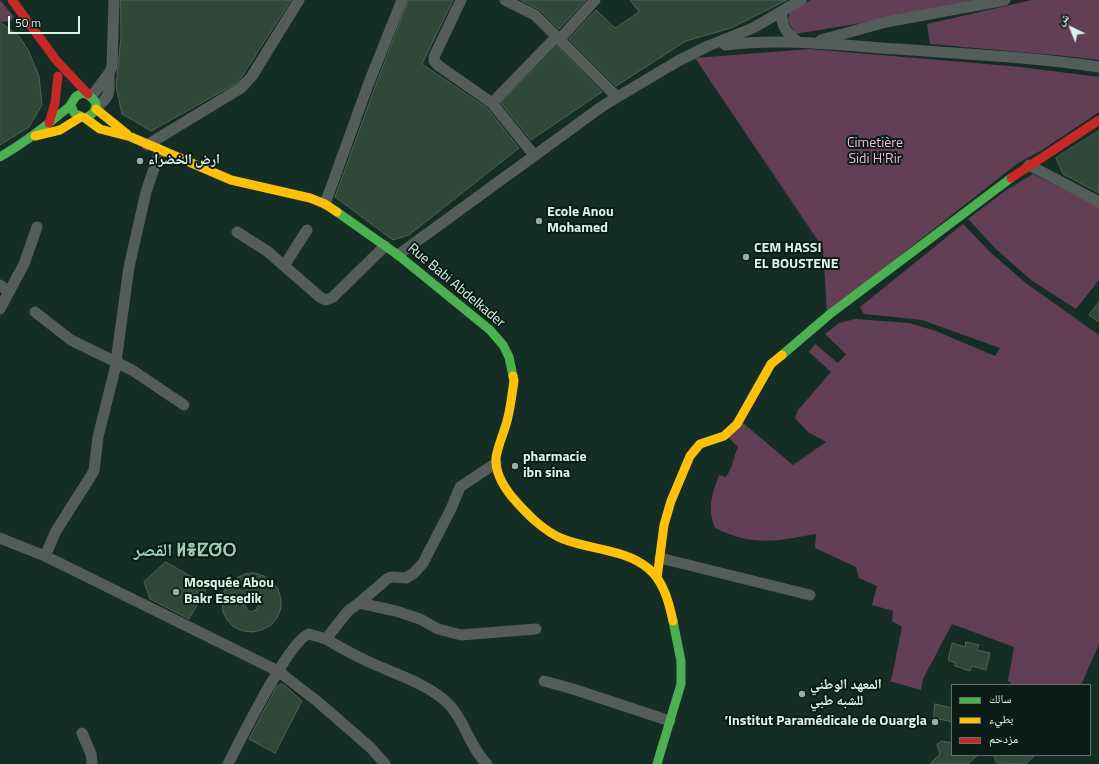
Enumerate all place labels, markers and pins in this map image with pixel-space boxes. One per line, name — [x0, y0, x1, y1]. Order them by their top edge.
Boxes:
place label: ارض الخضراء — [148, 153, 220, 169]
marker: ارض الخضراء — [135, 156, 145, 166]
place label: Ecole Anou Mohamed — [547, 205, 614, 238]
marker: Ecole Anou Mohamed — [534, 216, 544, 226]
place label: CEM HASSI EL BOUSTENE — [754, 241, 838, 274]
marker: CEM HASSI EL BOUSTENE — [741, 252, 751, 262]
place label: pharmacie ibn sina — [523, 450, 587, 482]
marker: pharmacie ibn sina — [510, 461, 520, 471]
place label: Mosquée Abou Bakr Essedik — [184, 576, 274, 608]
marker: Mosquée Abou Bakr Essedik — [171, 587, 181, 597]
place label: المعهد الوطني للشبه طبي — [810, 678, 882, 710]
marker: المعهد الوطني للشبه طبي — [797, 689, 807, 699]
place label: ’Institut Paramédicale de Ouargla — [725, 714, 927, 730]
marker: ’Institut Paramédicale de Ouargla — [930, 717, 940, 727]

